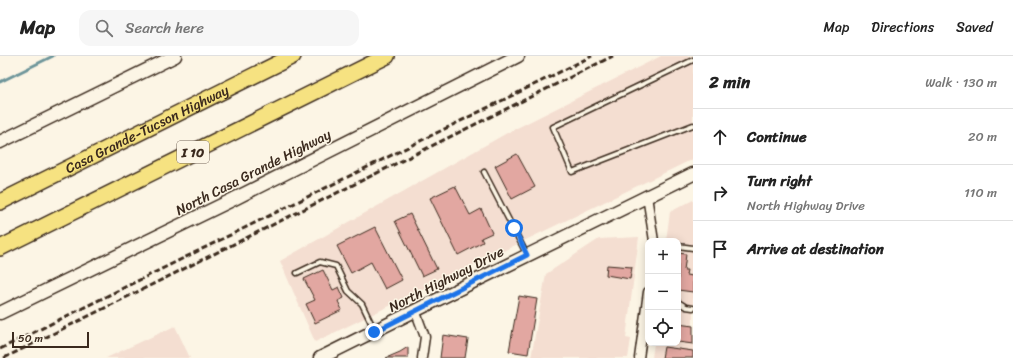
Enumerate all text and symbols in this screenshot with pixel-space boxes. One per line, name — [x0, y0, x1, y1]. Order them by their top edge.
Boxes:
search box — [79, 10, 359, 46]
text: Map — [20, 11, 55, 44]
text: Search here — [125, 15, 204, 41]
text: Map — [823, 15, 849, 40]
text: Directions — [871, 15, 934, 40]
text: Saved — [956, 15, 993, 40]
icon: search — [93, 17, 115, 39]
text: 2 min — [709, 67, 750, 97]
text: Walk · 130 m — [925, 71, 997, 94]
street label: Casa Grande-Tucson Highway — [61, 78, 234, 181]
street label: North Casa Grande Highway — [171, 122, 336, 223]
text: Continue — [747, 124, 807, 150]
text: 20 m — [968, 125, 997, 148]
icon: ahead — [709, 126, 731, 148]
road number: I 10 — [177, 141, 209, 163]
text: Turn right — [747, 168, 812, 194]
text: 110 m — [964, 181, 997, 204]
icon: right — [709, 182, 731, 204]
text: North Highway Drive — [747, 194, 865, 217]
route start — [505, 219, 523, 237]
text: Arrive at destination — [747, 236, 884, 262]
map controls — [645, 238, 681, 346]
button: + — [645, 238, 681, 274]
icon: arrive — [709, 238, 731, 260]
street label: North Highway Drive — [384, 239, 509, 319]
button: − — [645, 274, 681, 310]
button: locate — [645, 310, 681, 346]
route end — [365, 323, 383, 341]
text: 50 m — [18, 329, 43, 348]
scale bar — [12, 330, 89, 349]

